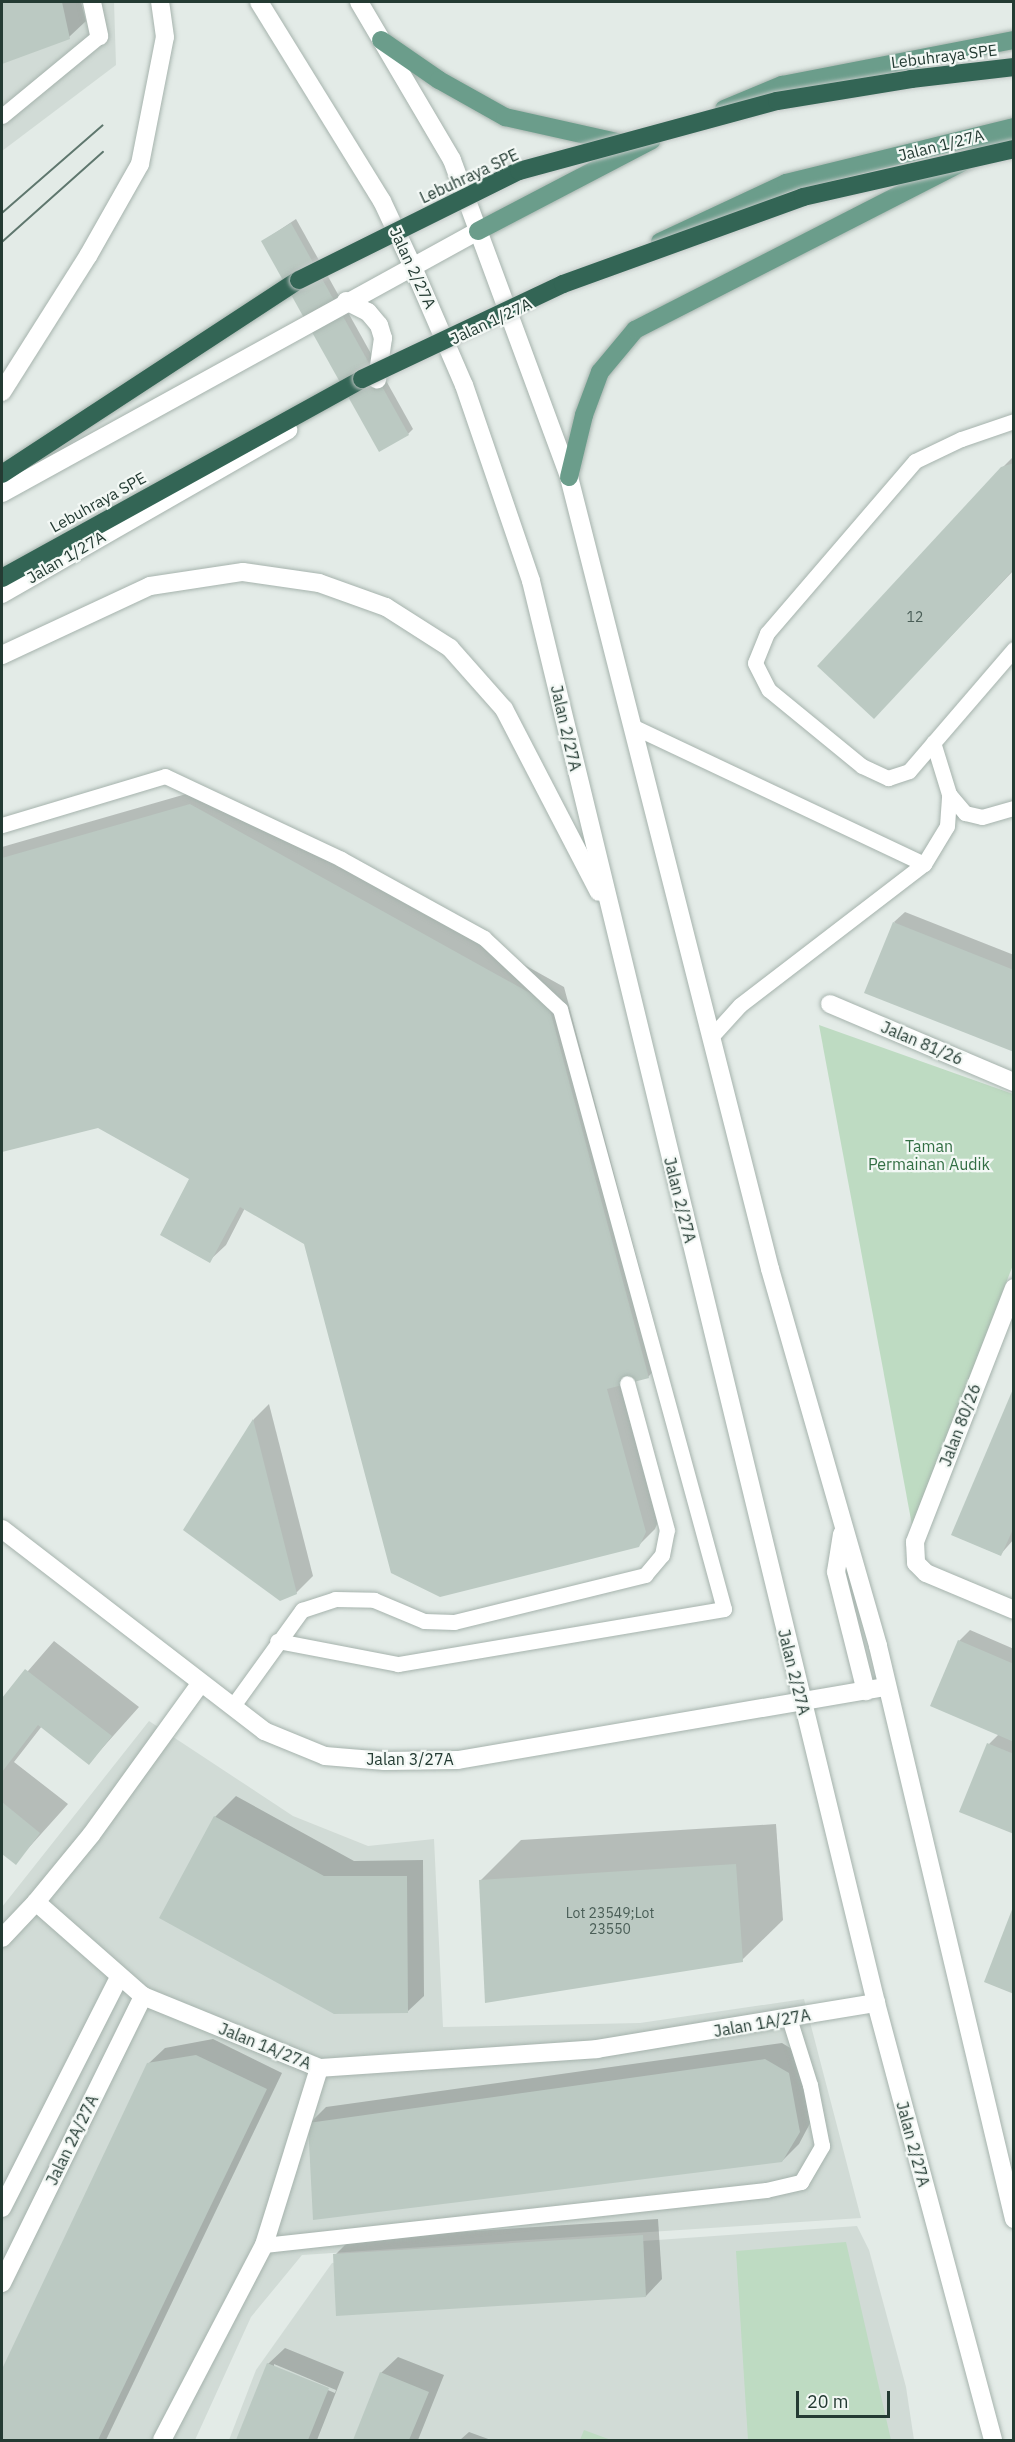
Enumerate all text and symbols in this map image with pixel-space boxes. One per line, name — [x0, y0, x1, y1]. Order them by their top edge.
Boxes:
street label: Lebuhraya SPE — [890, 40, 998, 72]
street label: Jalan 1/27A — [896, 125, 986, 165]
street label: Lebuhraya SPE — [417, 145, 521, 207]
street label: Jalan 2/27A — [386, 224, 440, 312]
street label: Jalan 1/27A — [447, 294, 535, 348]
street label: Lebuhraya SPE — [47, 468, 149, 536]
street label: Jalan 1/27A — [23, 527, 109, 587]
house number: 12 — [907, 609, 923, 625]
street label: Jalan 2/27A — [547, 683, 585, 773]
street label: Jalan 81/26 — [878, 1017, 966, 1069]
park label: Taman Permainan Audik — [868, 1136, 990, 1174]
street label: Jalan 2/27A — [660, 1155, 700, 1245]
street label: Jalan 80/26 — [935, 1381, 985, 1469]
street label: Jalan 2/27A — [774, 1627, 814, 1717]
street label: Jalan 3/27A — [366, 1749, 454, 1769]
house number: Lot 23549;Lot 23550 — [566, 1905, 654, 1937]
street label: Jalan 1A/27A — [712, 2005, 812, 2041]
street label: Jalan 1A/27A — [216, 2019, 314, 2073]
street label: Jalan 2A/27A — [42, 2092, 102, 2188]
street label: Jalan 2/27A — [892, 2099, 934, 2189]
scale bar — [799, 2379, 894, 2417]
text: 20 m — [807, 2390, 849, 2413]

